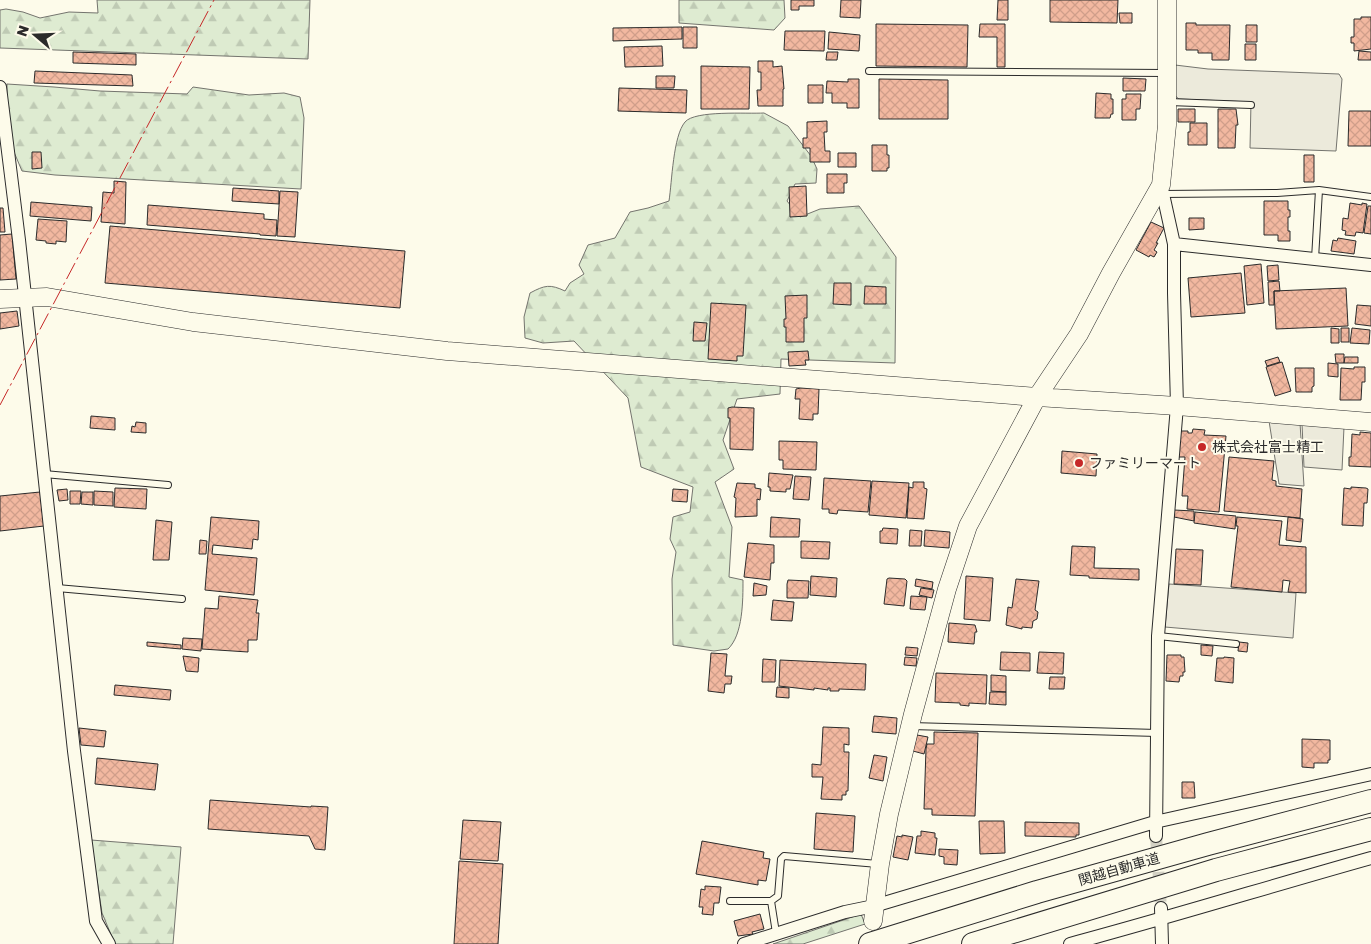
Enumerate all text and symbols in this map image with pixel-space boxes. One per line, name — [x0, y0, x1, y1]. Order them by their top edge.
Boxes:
north arrow — [10, 10, 60, 60]
text: N — [12, 23, 32, 38]
place label: 株式会社富士精工 — [1212, 438, 1324, 455]
marker: 株式会社富士精工 — [1196, 441, 1208, 453]
place label: ファミリーマート — [1089, 454, 1201, 471]
marker: ファミリーマート — [1073, 457, 1085, 469]
street label: 関越自動車道 — [1076, 849, 1162, 888]

